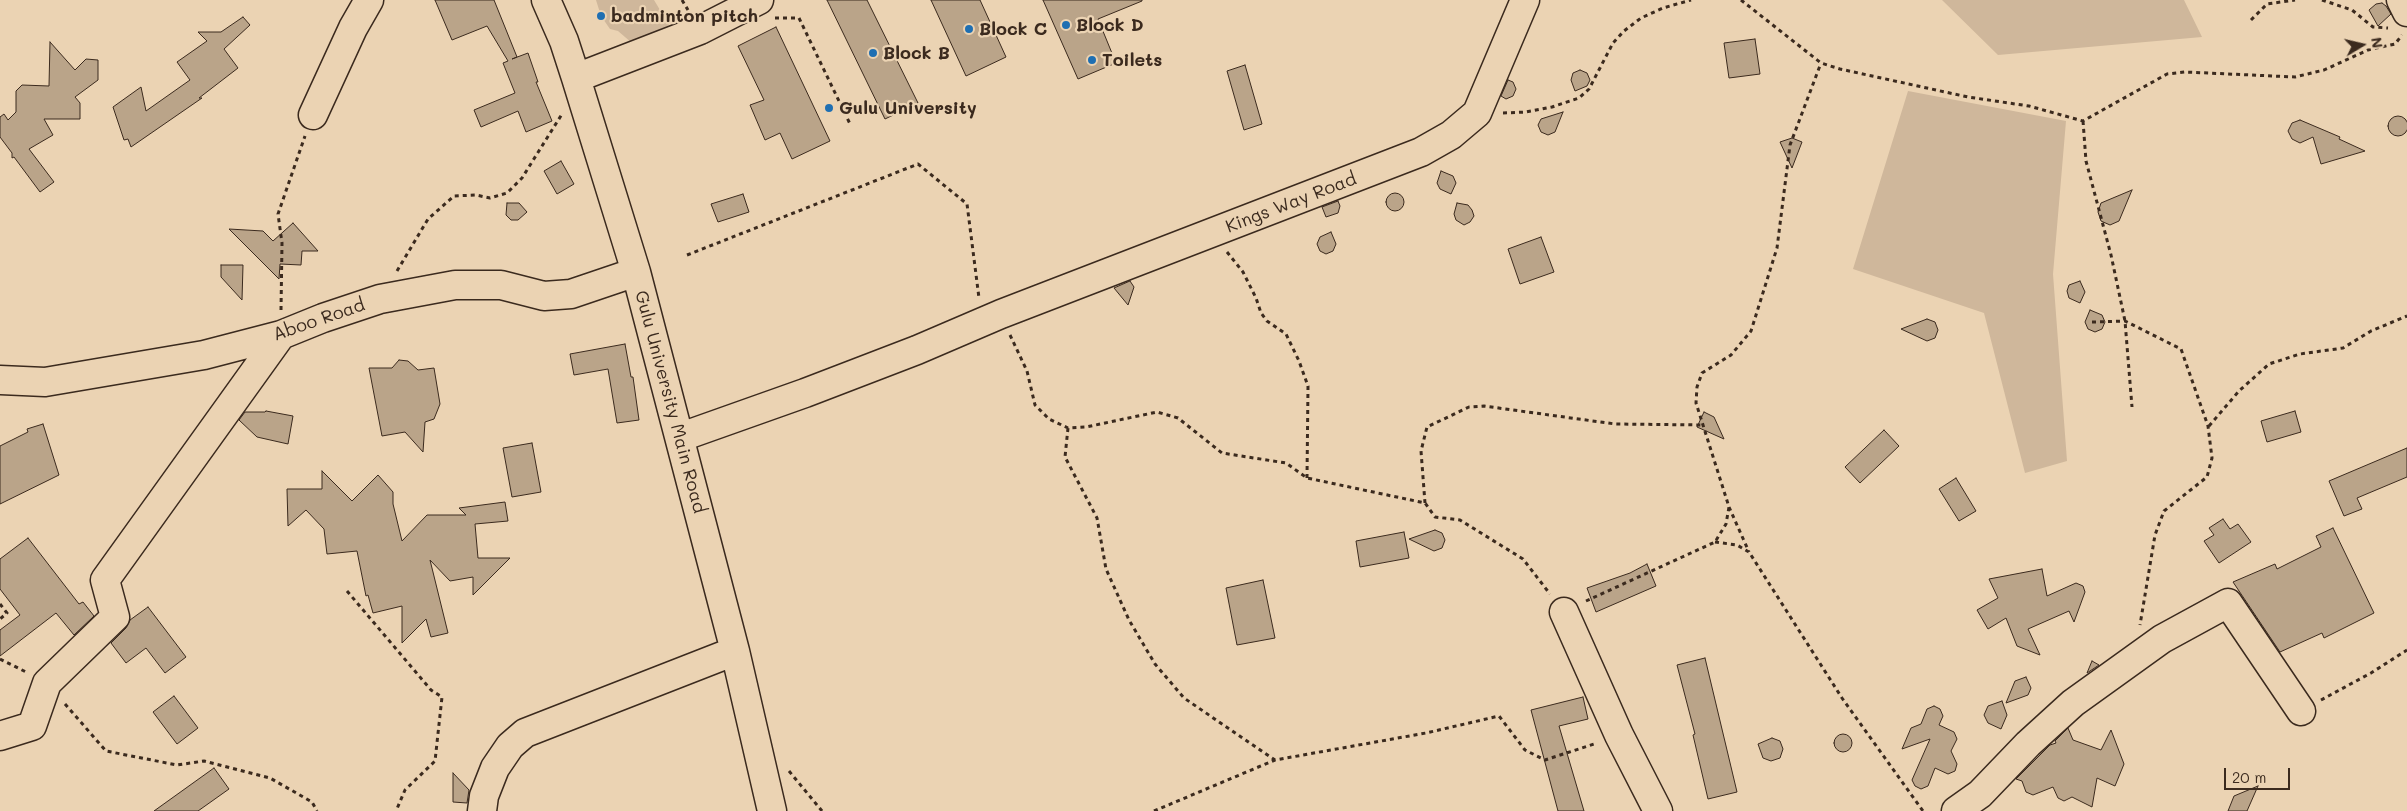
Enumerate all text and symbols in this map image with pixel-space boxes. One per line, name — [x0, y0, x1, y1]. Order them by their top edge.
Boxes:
place label: badminton pitch — [611, 5, 758, 27]
marker: badminton pitch — [595, 10, 607, 22]
place label: Block D — [1076, 14, 1144, 36]
place label: Block C — [979, 18, 1047, 40]
marker: Block D — [1060, 19, 1072, 31]
north arrow — [2337, 20, 2387, 70]
marker: Block C — [963, 23, 975, 35]
text: N — [2367, 36, 2388, 49]
place label: Block B — [883, 42, 950, 64]
marker: Block B — [867, 47, 879, 59]
place label: Toilets — [1102, 49, 1162, 71]
marker: Toilets — [1086, 54, 1098, 66]
place label: Gulu University — [839, 97, 977, 119]
marker: Gulu University — [823, 102, 835, 114]
street label: Kings Way Road — [1223, 168, 1359, 238]
street label: Gulu University Main Road — [630, 288, 710, 516]
street label: Aboo Road — [270, 294, 368, 346]
scale bar — [2227, 758, 2293, 790]
text: 20 m — [2232, 767, 2266, 787]

